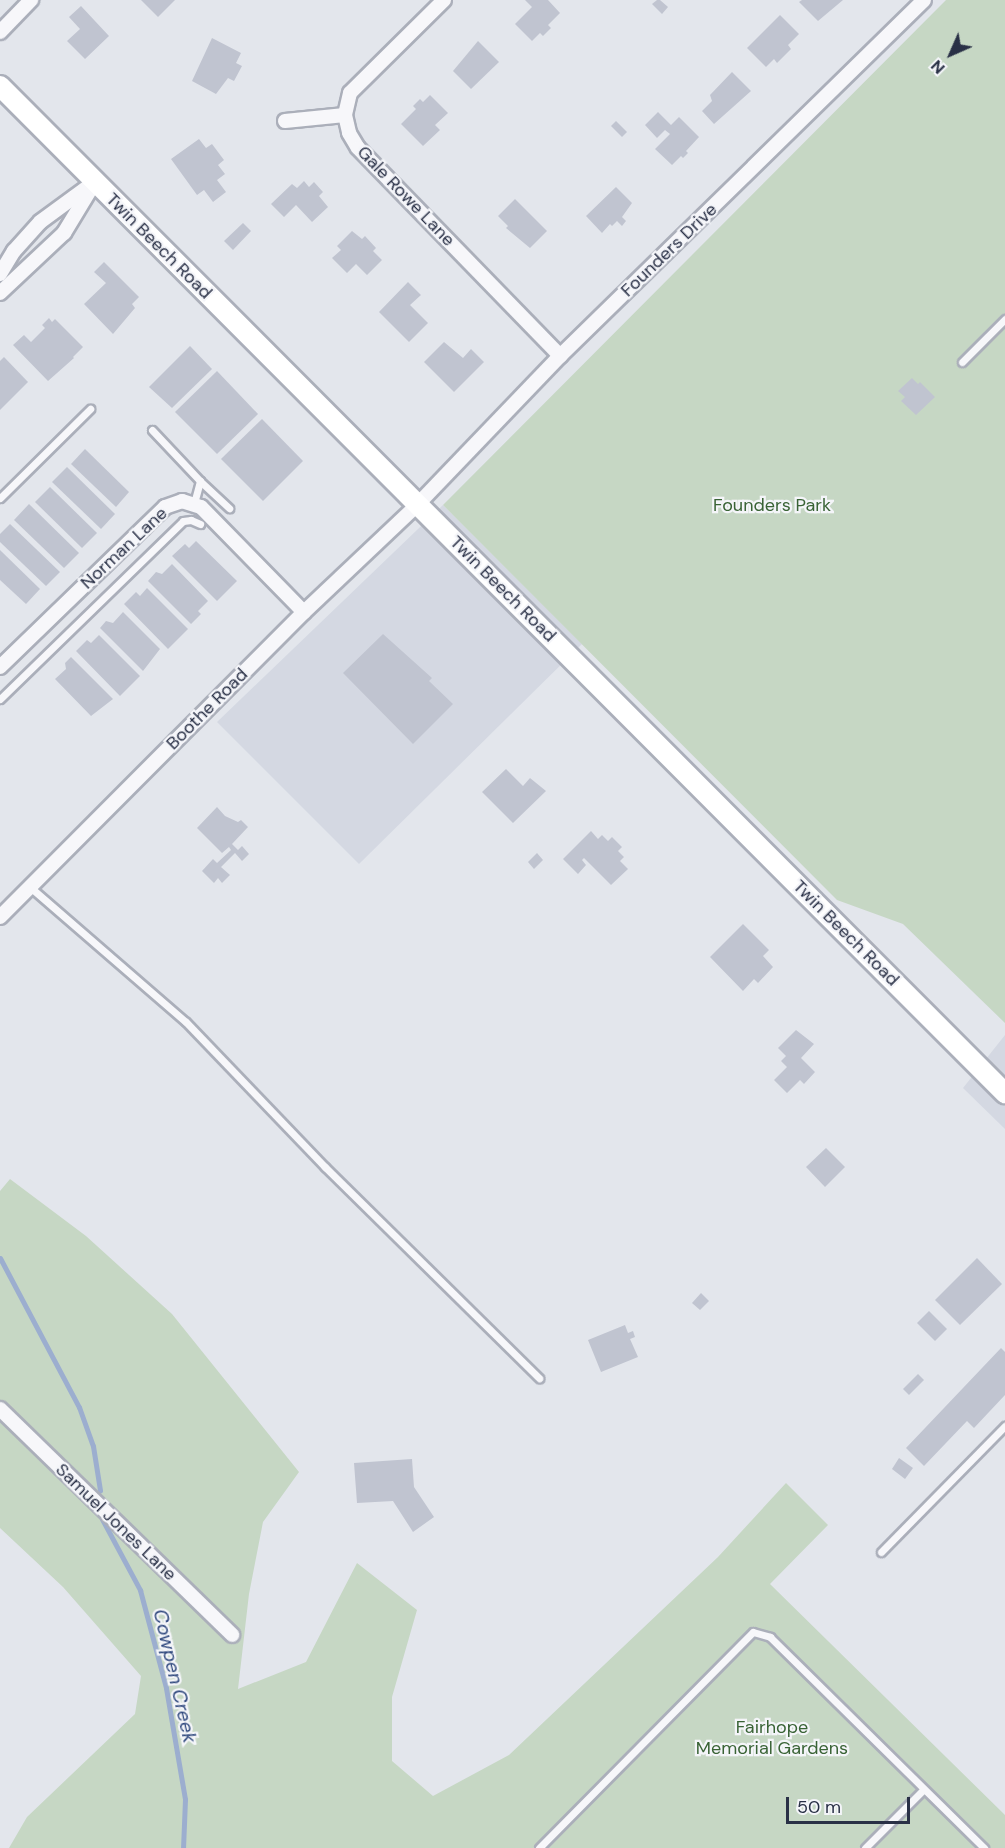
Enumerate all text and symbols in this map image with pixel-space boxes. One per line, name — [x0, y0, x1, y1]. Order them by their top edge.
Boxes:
north arrow — [921, 24, 981, 84]
text: N — [926, 56, 949, 79]
street label: Gale Rowe Lane — [353, 141, 459, 251]
street label: Twin Beech Road — [102, 189, 216, 303]
street label: Founders Drive — [616, 199, 722, 301]
park label: Founders Park — [713, 494, 831, 516]
street label: Norman Lane — [76, 502, 172, 594]
street label: Twin Beech Road — [446, 532, 560, 646]
street label: Boothe Road — [162, 664, 252, 754]
street label: Twin Beech Road — [789, 876, 903, 990]
street label: Samuel Jones Lane — [51, 1459, 181, 1585]
water label: Cowpen Creek — [148, 1607, 202, 1745]
park label: Fairhope Memorial Gardens — [696, 1717, 848, 1760]
scale bar — [789, 1785, 914, 1823]
text: 50 m — [797, 1795, 841, 1819]

